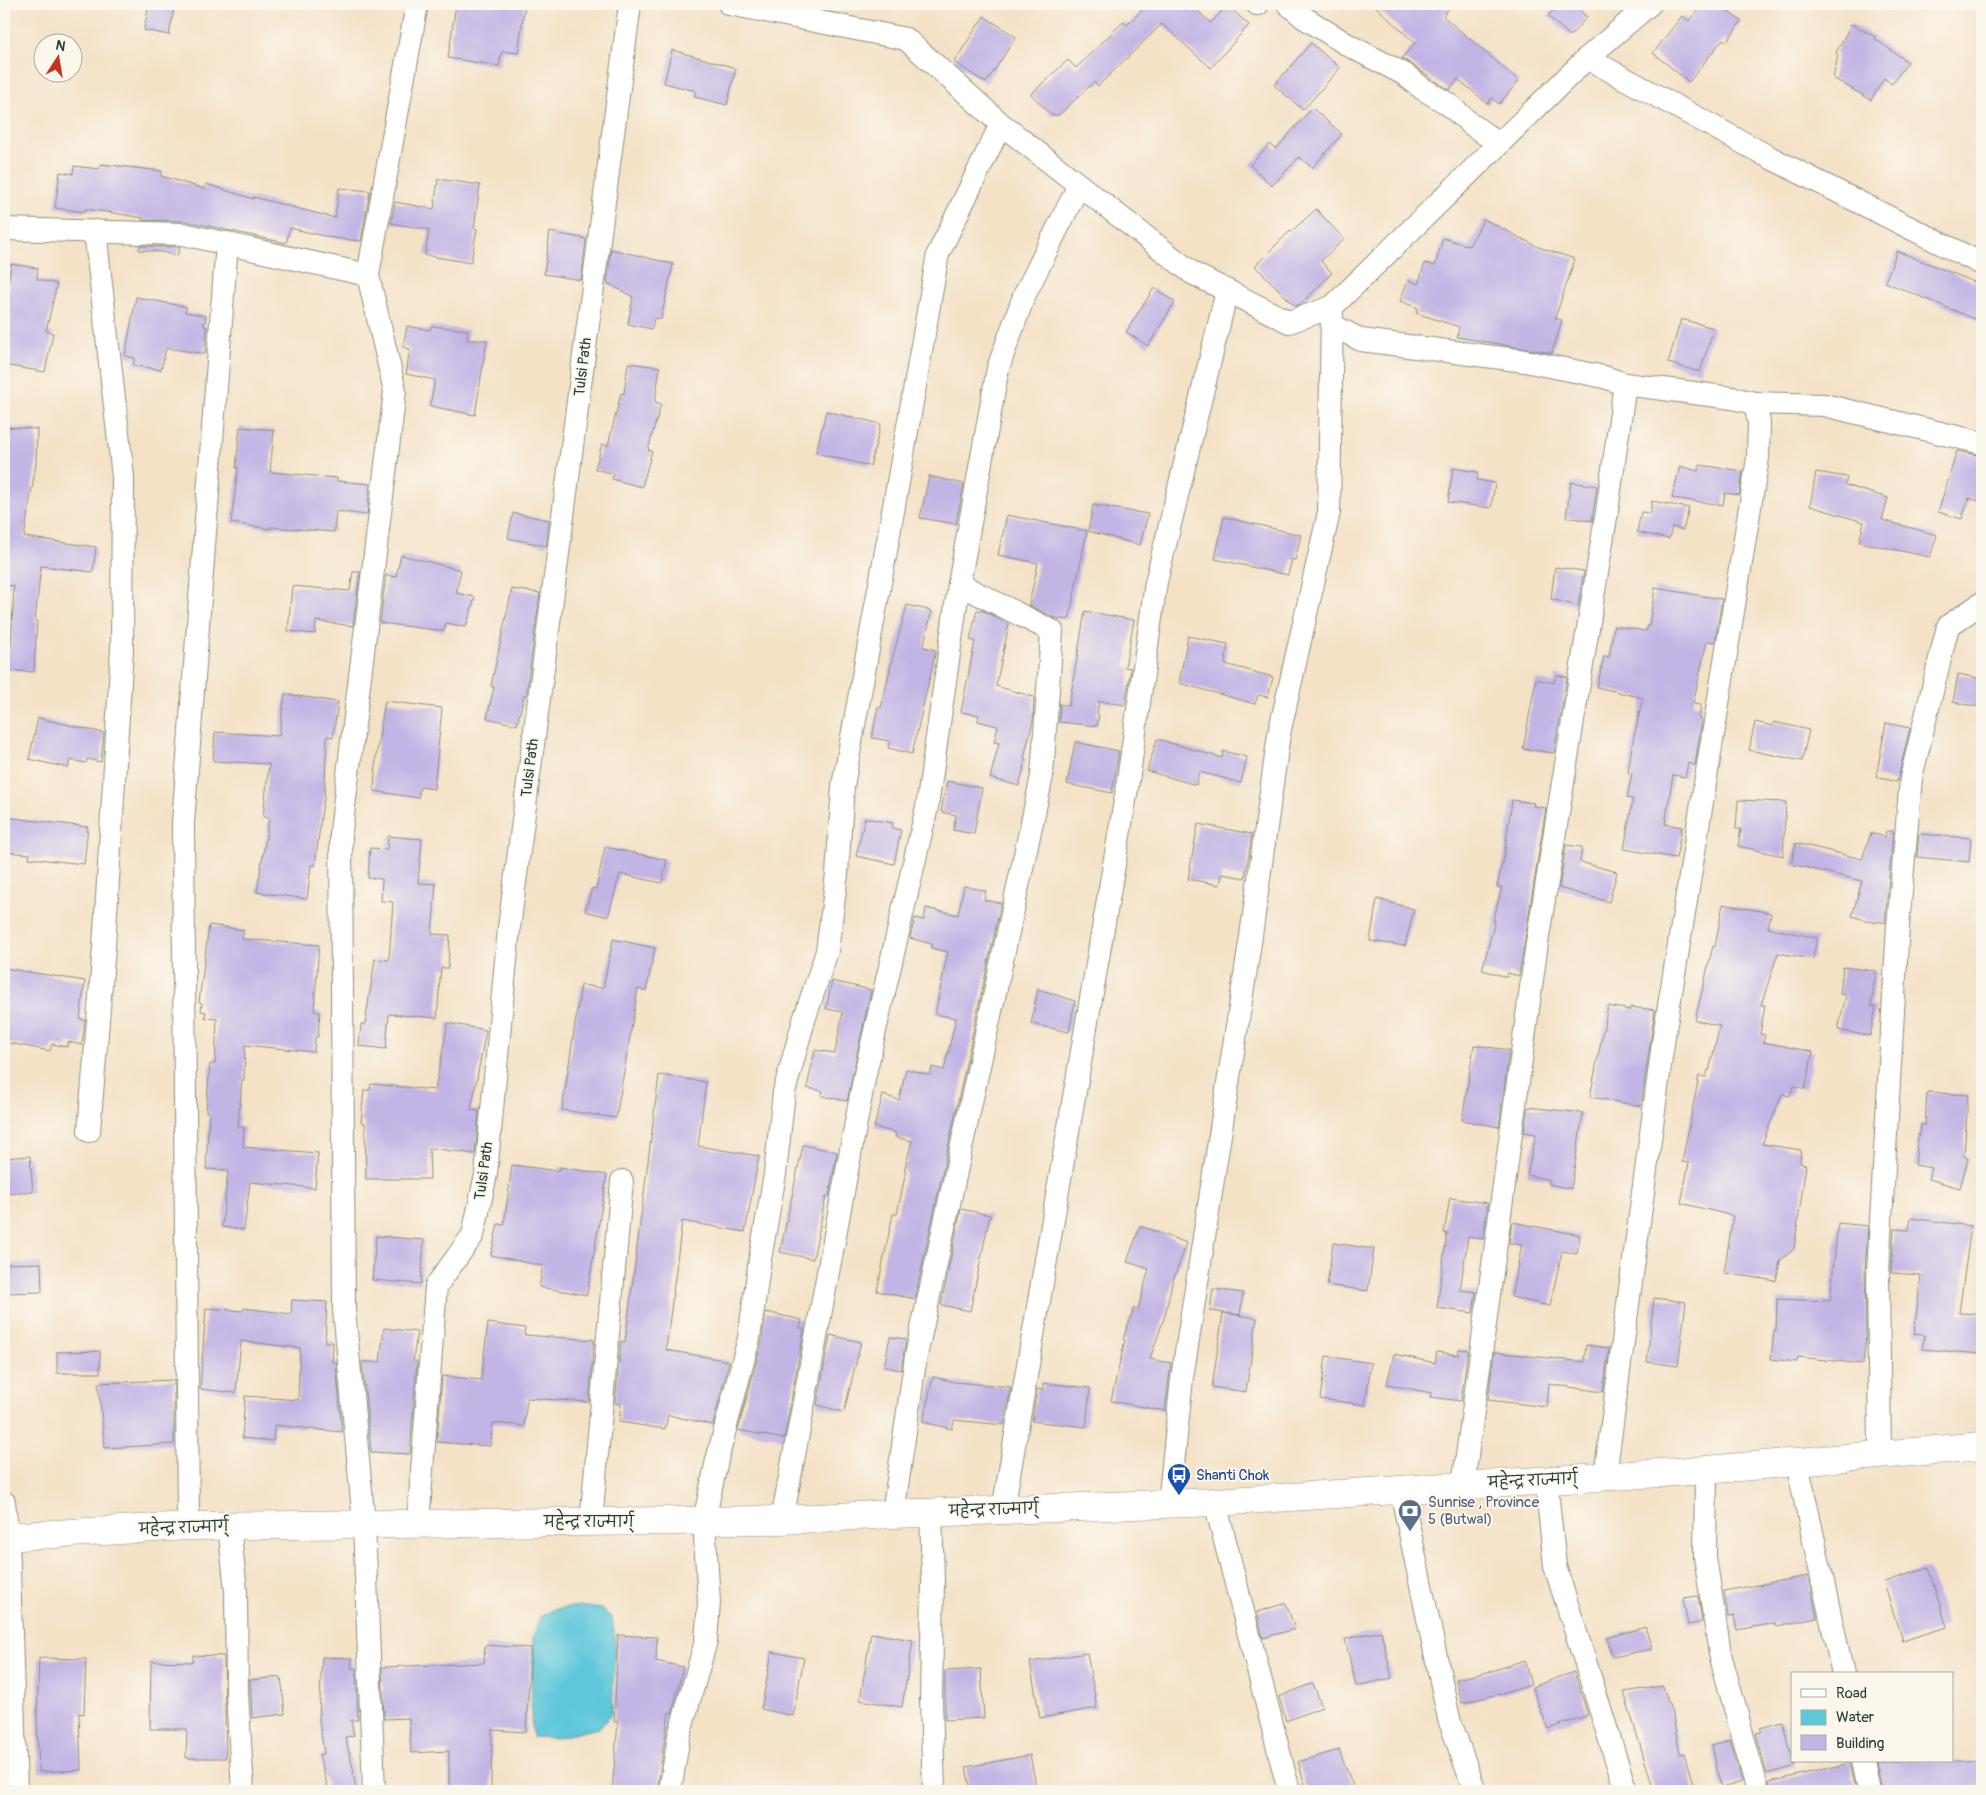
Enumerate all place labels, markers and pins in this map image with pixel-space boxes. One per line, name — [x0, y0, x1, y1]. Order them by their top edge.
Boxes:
bus stop icon: Shanti Chok — [1166, 1462, 1192, 1496]
place label: Shanti Chok — [1196, 1466, 1270, 1485]
place label: Sunrise , Province 5 (Butwal) — [1428, 1493, 1540, 1529]
bank icon: Sunrise , Province 5 (Butwal) — [1397, 1498, 1423, 1532]

